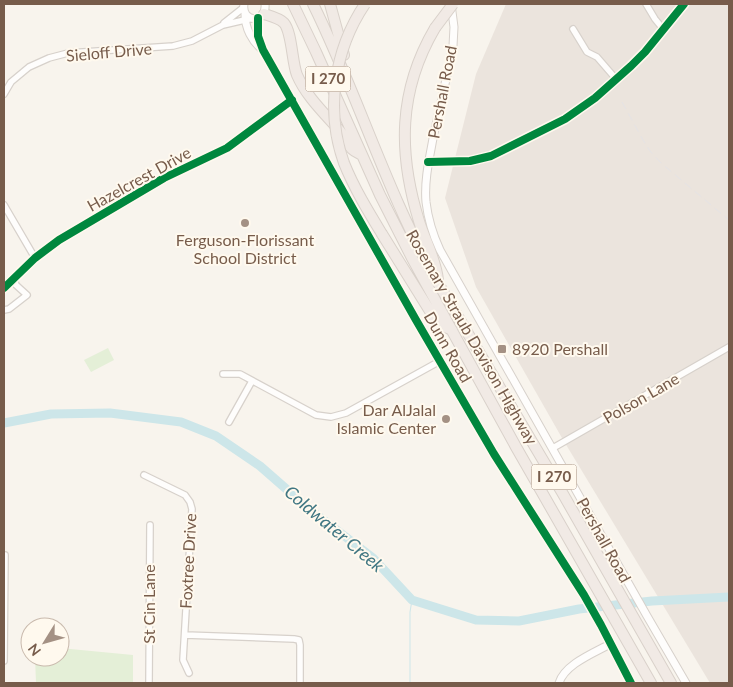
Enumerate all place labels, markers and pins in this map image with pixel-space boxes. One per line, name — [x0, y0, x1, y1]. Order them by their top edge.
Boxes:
marker: Ferguson-Florissant School District — [239, 217, 251, 229]
place label: Ferguson-Florissant School District — [176, 230, 314, 267]
place label: 8920 Pershall — [512, 339, 608, 358]
marker: 8920 Pershall — [496, 343, 508, 355]
place label: Dar AlJalal Islamic Center — [337, 400, 436, 437]
marker: Dar AlJalal Islamic Center — [440, 413, 452, 425]

